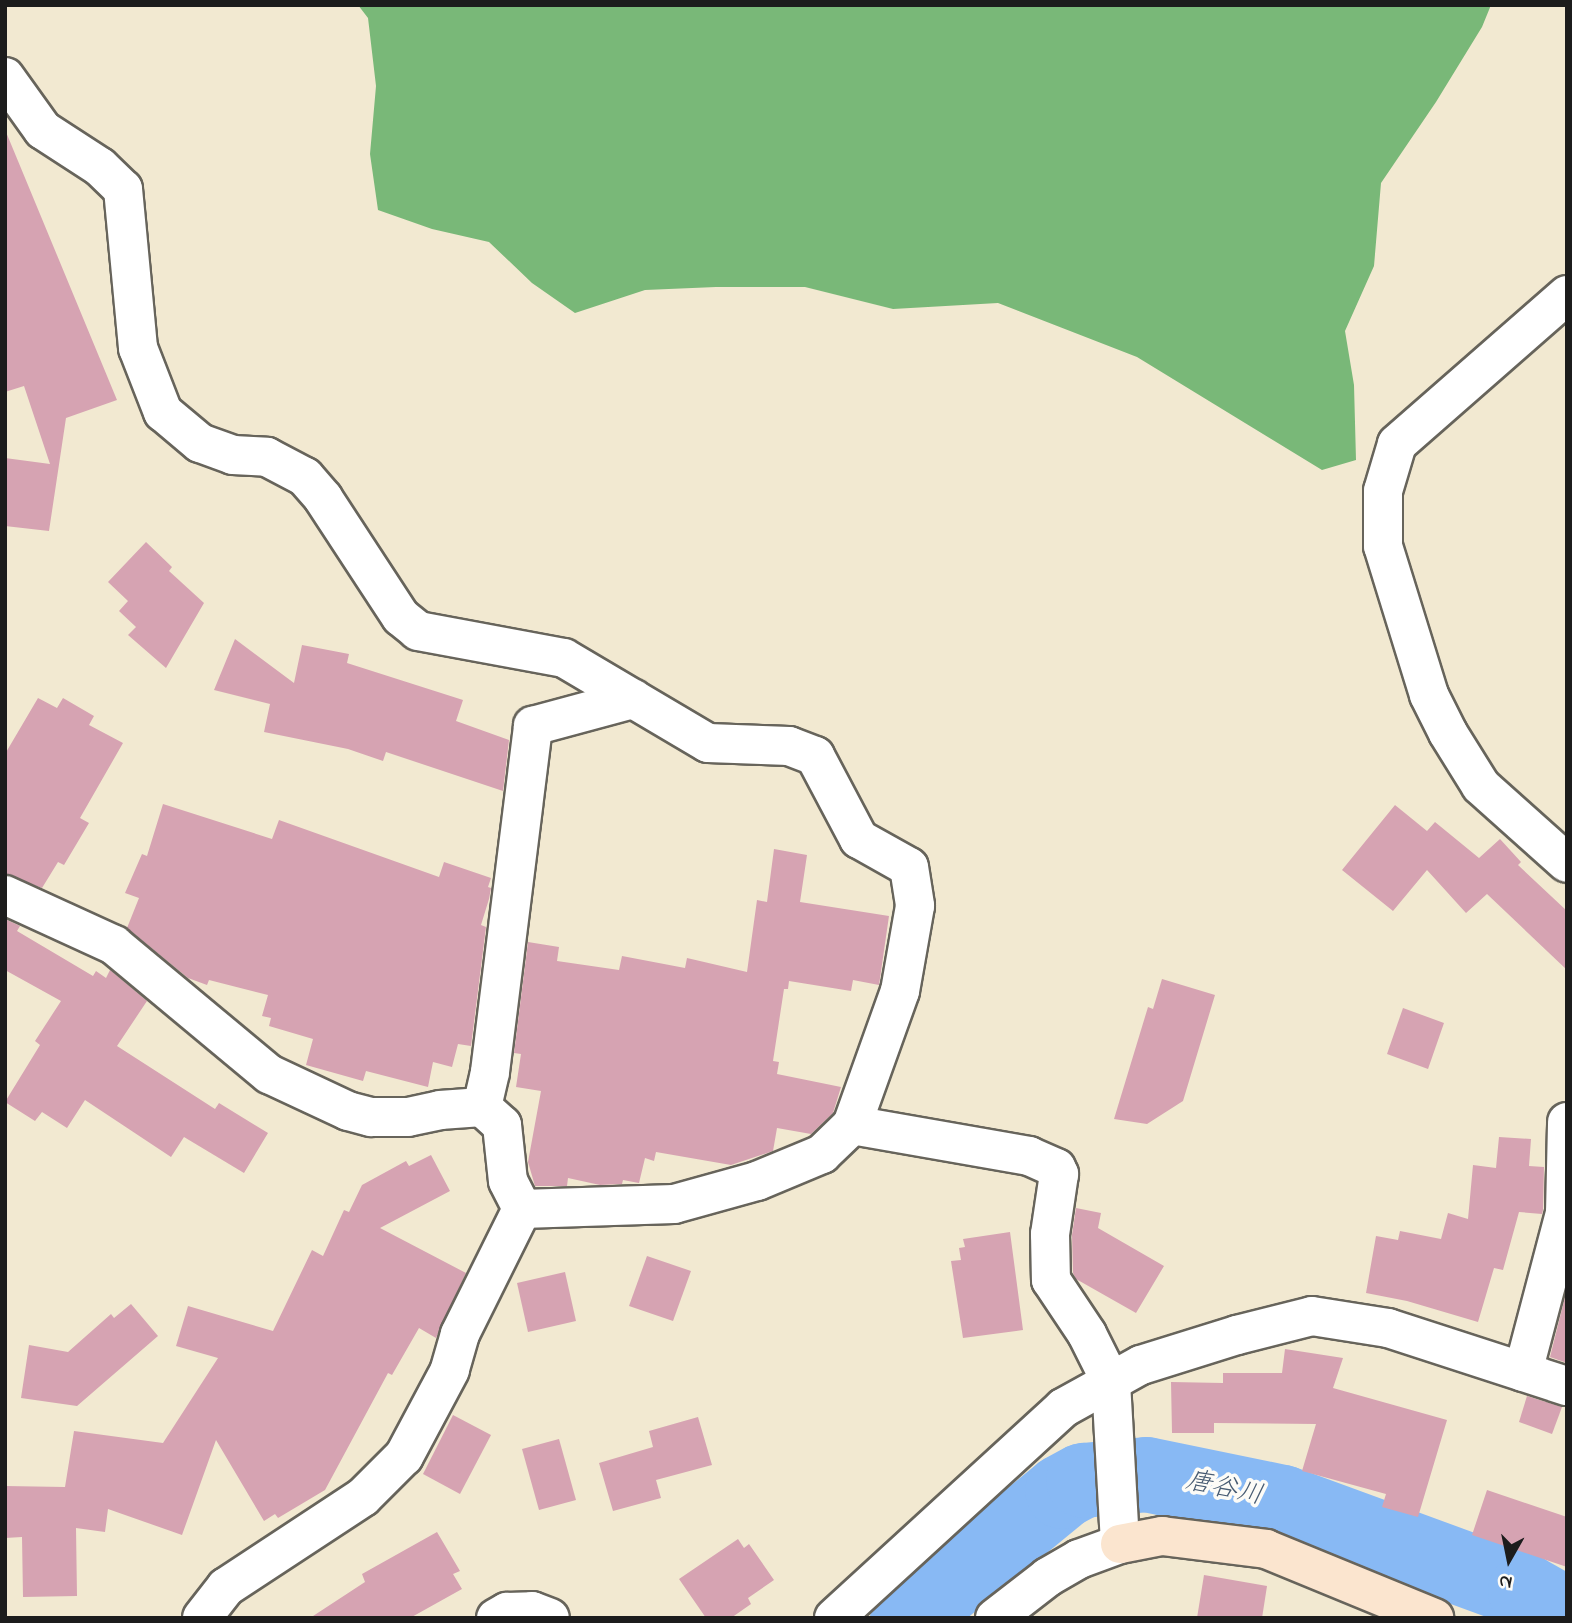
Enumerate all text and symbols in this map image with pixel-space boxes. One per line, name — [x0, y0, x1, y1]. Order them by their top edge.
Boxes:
water label: 唐谷川 — [1183, 1467, 1265, 1513]
north arrow — [1474, 1525, 1544, 1595]
text: N — [1497, 1567, 1514, 1596]

